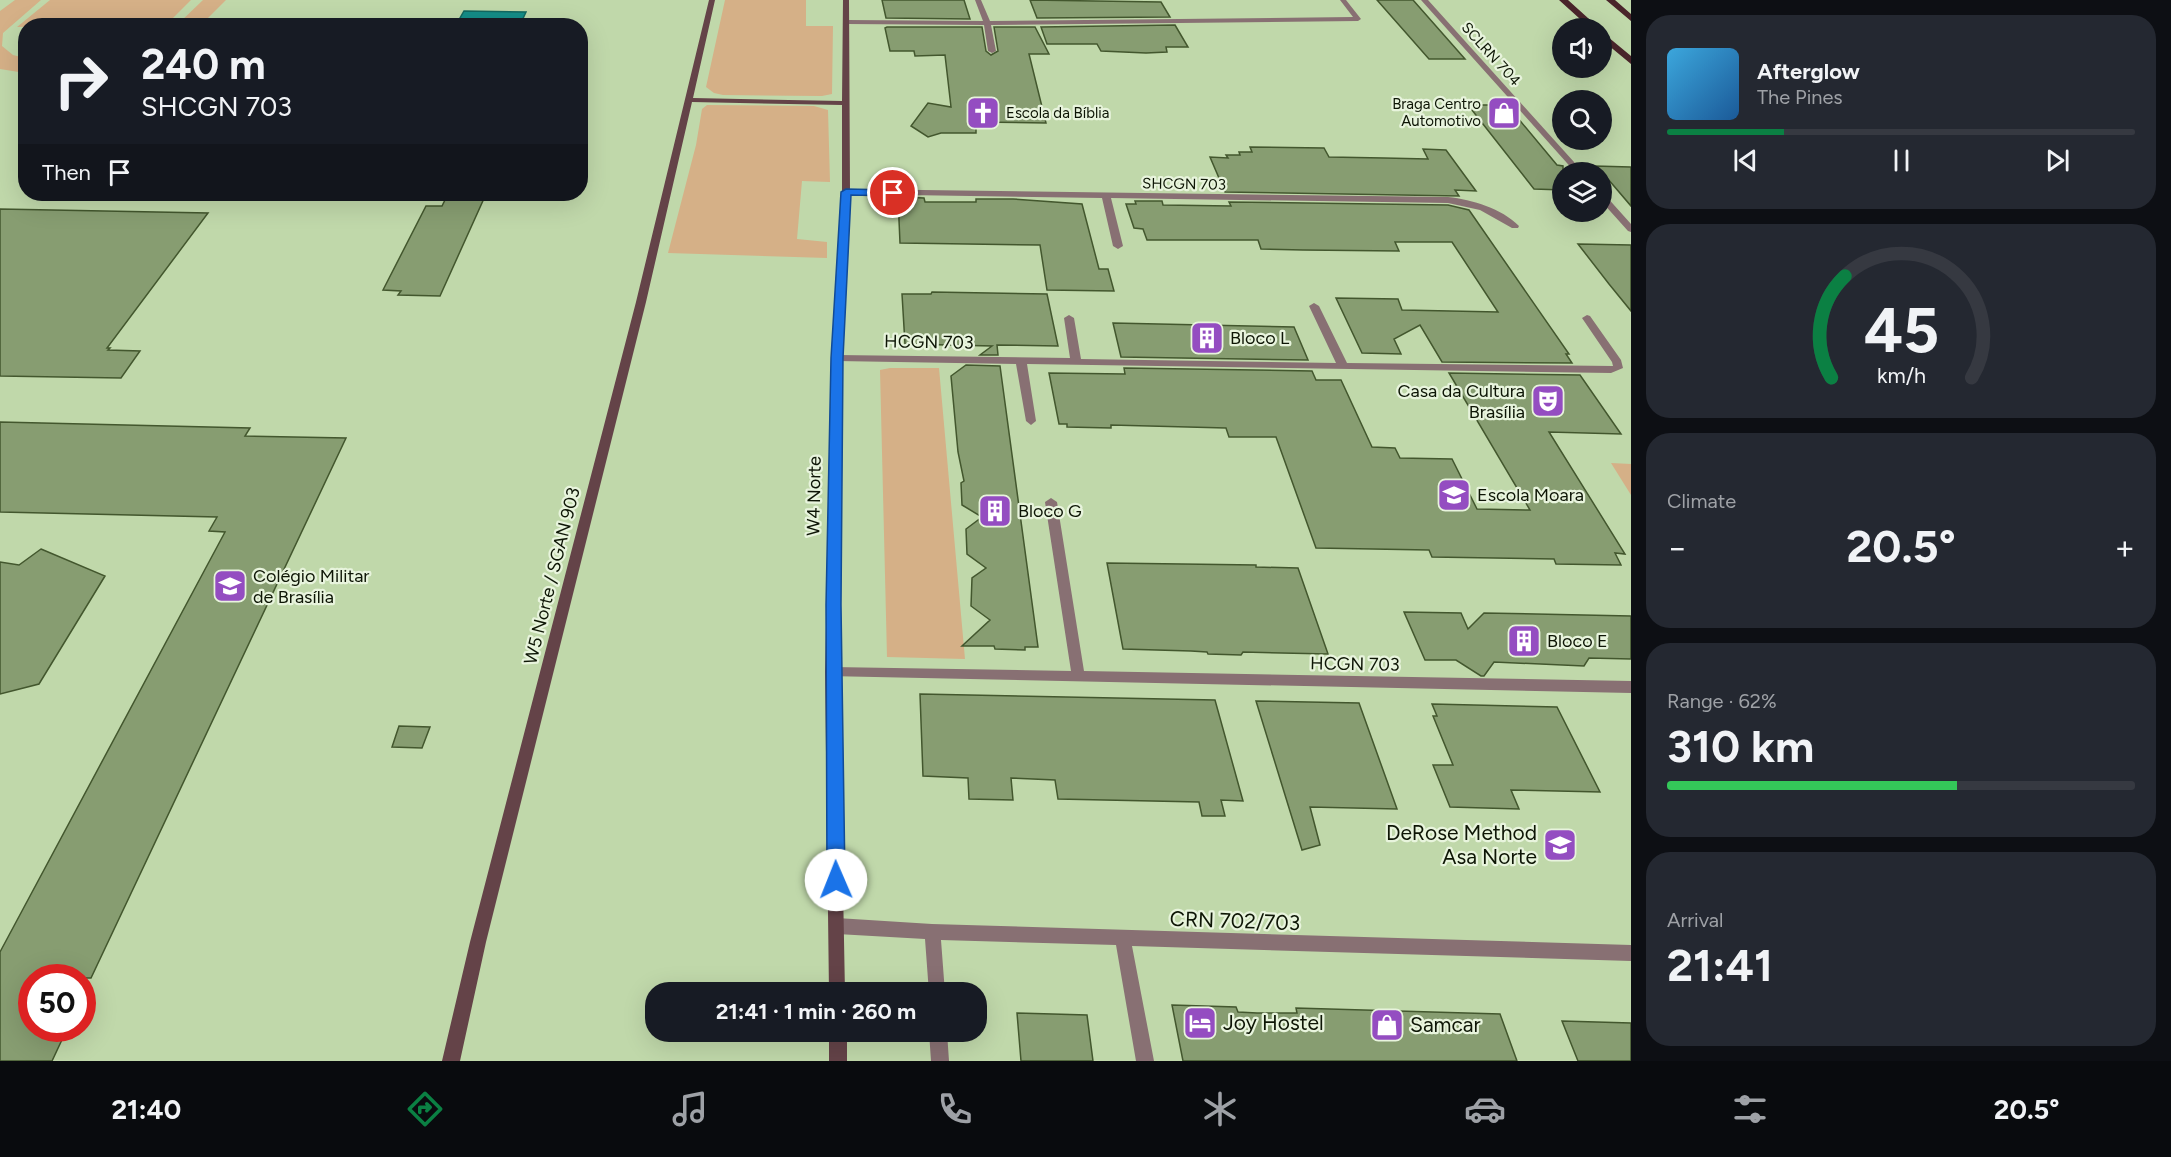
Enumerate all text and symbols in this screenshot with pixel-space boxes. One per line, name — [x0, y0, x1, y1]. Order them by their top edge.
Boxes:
street label: SCLRN 704 — [1458, 18, 1524, 90]
map controls — [1552, 18, 1612, 222]
button: sound — [1552, 18, 1612, 78]
text: 240 m — [141, 39, 266, 90]
icon: right — [42, 42, 120, 120]
text: Afterglow — [1757, 58, 1860, 85]
text: The Pines — [1757, 85, 1843, 109]
text: SHCGN 703 — [141, 90, 292, 123]
button: search — [1552, 90, 1612, 150]
church icon: Escola da Bíblia — [965, 95, 1001, 131]
place label: Braga Centro Automotivo — [1392, 95, 1481, 130]
shop icon: Braga Centro Automotivo — [1486, 95, 1522, 131]
place label: Escola da Bíblia — [1006, 104, 1109, 122]
icon: previous — [1729, 144, 1762, 177]
icon: pause — [1885, 144, 1918, 177]
icon: next — [2041, 144, 2074, 177]
icon: arrive — [103, 156, 136, 189]
text: Then — [42, 159, 91, 186]
button: layers — [1552, 162, 1612, 222]
pin — [867, 167, 918, 218]
street label: SHCGN 703 — [1142, 174, 1226, 194]
icon: arrive — [876, 176, 909, 209]
text: 45 — [1863, 293, 1939, 368]
building icon: Bloco L — [1189, 320, 1225, 356]
place label: Bloco L — [1230, 327, 1290, 349]
street label: HCGN 703 — [884, 330, 974, 354]
text: km/h — [1877, 364, 1925, 389]
place label: Casa da Cultura Brasília — [1398, 380, 1525, 423]
theatre icon: Casa da Cultura Brasília — [1530, 383, 1566, 419]
street label: W4 Norte — [802, 456, 826, 536]
school or university icon: Escola Moara — [1436, 477, 1472, 513]
place label: Escola Moara — [1477, 484, 1584, 506]
street label: W5 Norte / SGAN 903 — [519, 485, 585, 667]
text: Climate — [1667, 489, 1736, 513]
building icon: Bloco G — [977, 493, 1013, 529]
place label: Bloco G — [1018, 500, 1082, 522]
text: 20.5° — [1846, 519, 1956, 573]
text: − — [1667, 528, 1688, 567]
text: + — [2114, 528, 2135, 567]
place label: Colégio Militar de Brasília — [253, 565, 369, 608]
school or university icon: Colégio Militar de Brasília — [212, 568, 248, 604]
building icon: Bloco E — [1506, 623, 1542, 659]
place label: Bloco E — [1547, 630, 1608, 652]
street label: HCGN 703 — [1310, 652, 1400, 676]
text: Range · 62% — [1667, 689, 1777, 713]
text: 310 km — [1667, 719, 1814, 773]
place label: DeRose Method Asa Norte — [1386, 820, 1537, 869]
school or university icon: DeRose Method Asa Norte — [1542, 827, 1578, 863]
position arrow — [804, 848, 868, 912]
street label: CRN 702/703 — [1169, 906, 1301, 935]
text: Arrival — [1667, 908, 1723, 932]
text: 21:41 — [1667, 938, 1773, 992]
speed limit sign: 50 — [18, 964, 96, 1042]
text: 21:41 · 1 min · 260 m — [716, 998, 916, 1025]
hotel icon: Joy Hostel — [1182, 1005, 1218, 1041]
shop icon: Samcar — [1369, 1007, 1405, 1043]
place label: Joy Hostel — [1223, 1010, 1324, 1035]
place label: Samcar — [1410, 1012, 1481, 1037]
icon: directions — [404, 1088, 446, 1130]
icon: music — [669, 1088, 711, 1130]
icon: phone — [934, 1088, 976, 1130]
icon: climate — [1199, 1088, 1241, 1130]
icon: car — [1464, 1088, 1506, 1130]
icon: filters — [1729, 1088, 1771, 1130]
text: 21:40 — [111, 1093, 181, 1126]
text: 20.5° — [1994, 1093, 2060, 1126]

